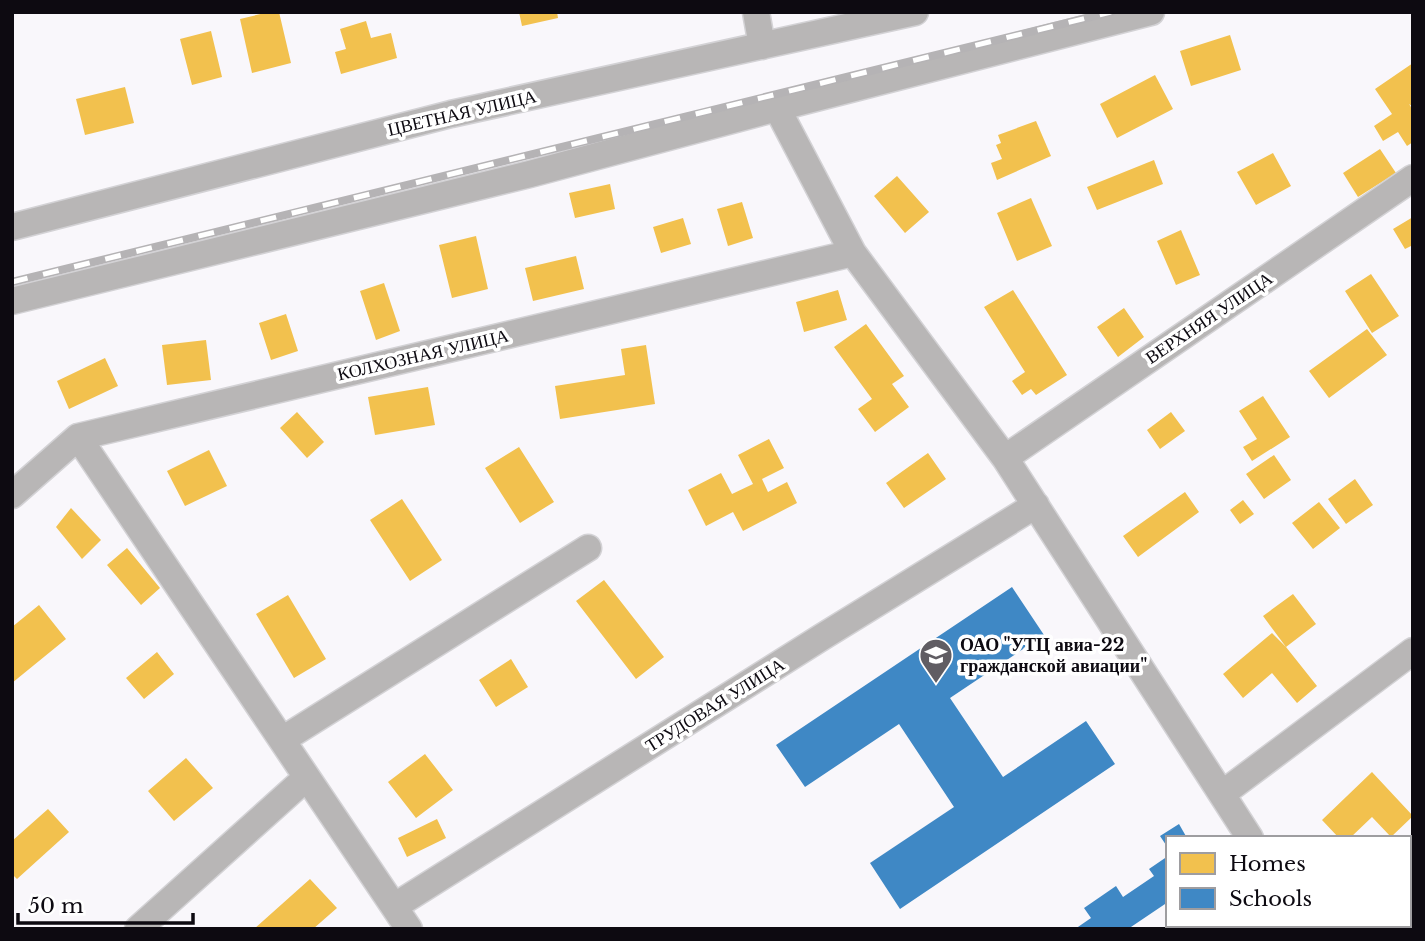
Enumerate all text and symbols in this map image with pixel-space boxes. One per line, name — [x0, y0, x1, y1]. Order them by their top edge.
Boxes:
street label: ЦВЕТНАЯ УЛИЦА — [385, 85, 539, 141]
street label: ВЕРХНЯЯ УЛИЦА — [1141, 267, 1277, 369]
street label: КОЛХОЗНАЯ УЛИЦА — [335, 325, 511, 385]
place label: ОАО "УТЦ авиа-22 гражданской авиации" — [960, 634, 1147, 677]
school or university icon: ОАО "УТЦ авиа-22 гражданской авиации" — [917, 636, 955, 685]
street label: ТРУДОВАЯ УЛИЦА — [641, 653, 789, 757]
legend — [1166, 836, 1411, 927]
text: Homes — [1229, 851, 1306, 877]
scale bar — [18, 881, 192, 925]
text: Schools — [1229, 886, 1312, 912]
text: 50 m — [28, 893, 84, 919]

